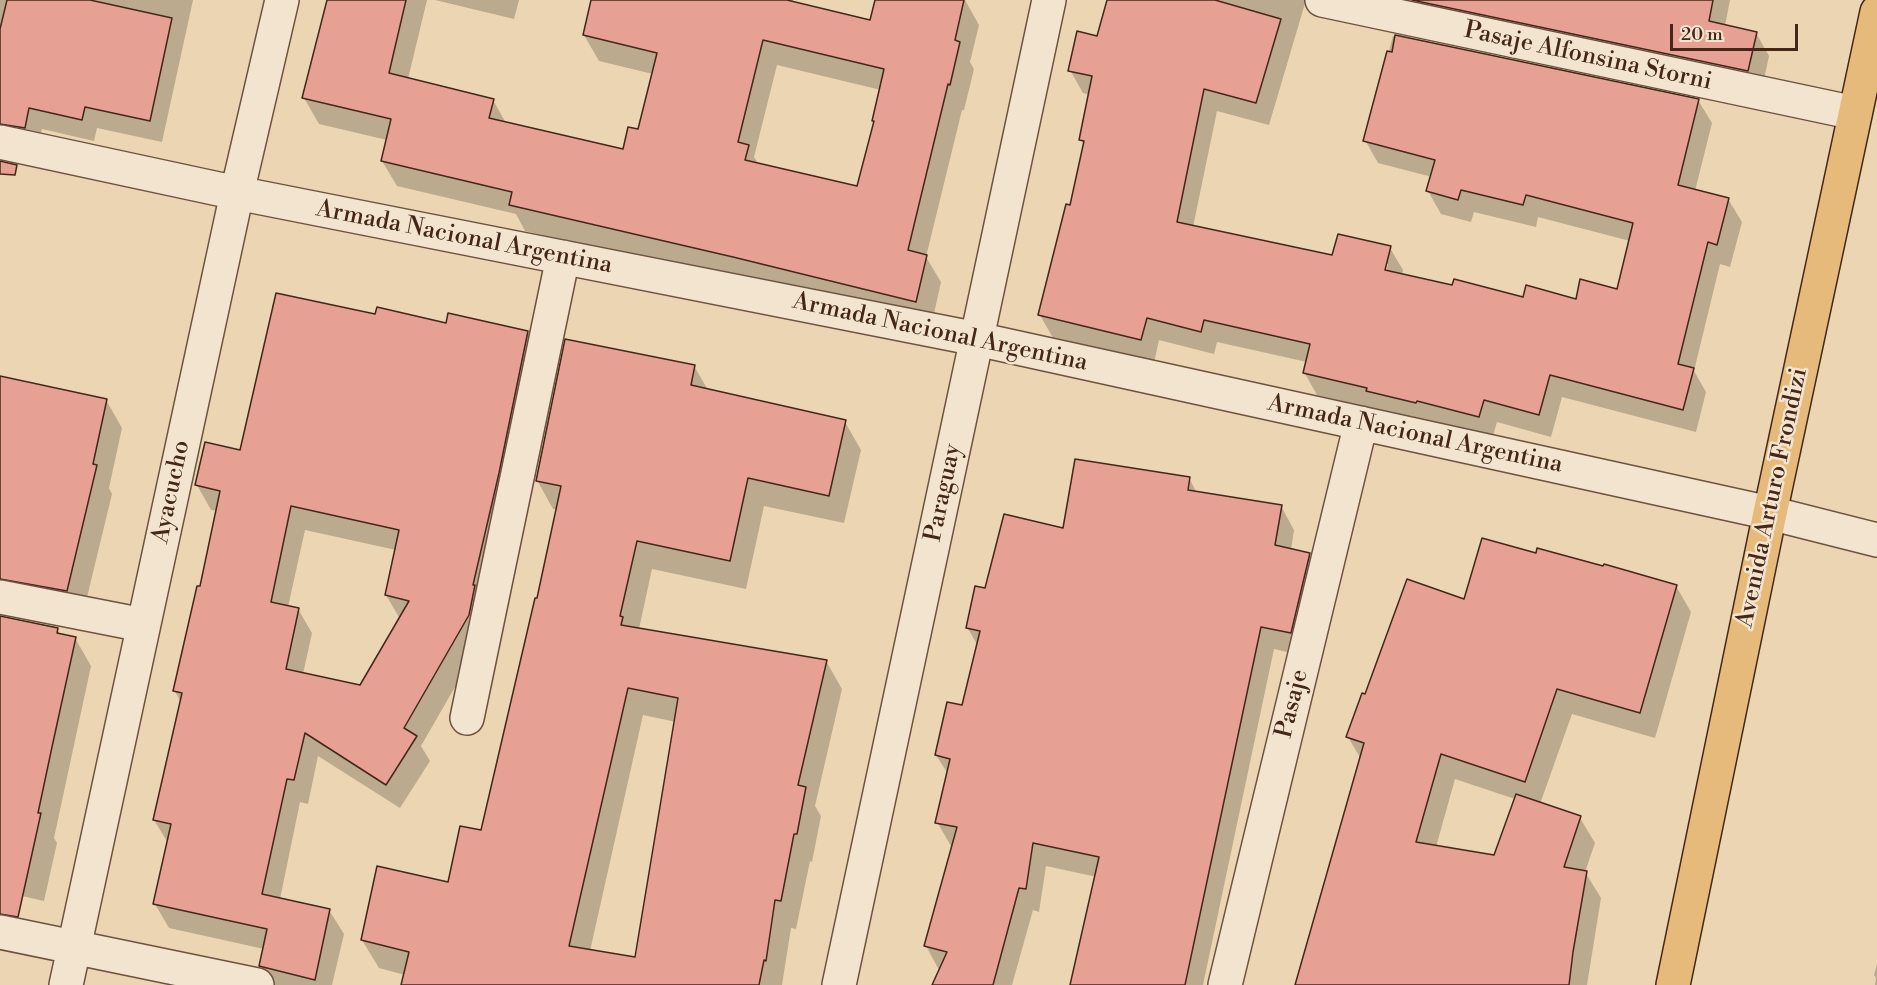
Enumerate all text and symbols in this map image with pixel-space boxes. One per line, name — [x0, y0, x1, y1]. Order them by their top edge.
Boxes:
scale bar — [1673, 12, 1800, 50]
street label: Pasaje Alfonsina Storni — [1461, 17, 1715, 97]
text: 20 m — [1681, 23, 1723, 46]
street label: Armada Nacional Argentina — [314, 195, 614, 281]
street label: Armada Nacional Argentina — [790, 288, 1090, 378]
street label: Avenida Arturo Frondizi — [1731, 366, 1815, 630]
street label: Armada Nacional Argentina — [1265, 390, 1565, 480]
street label: Ayacucho — [147, 438, 197, 546]
street label: Paraguay — [920, 441, 968, 545]
street label: Pasaje — [1271, 667, 1315, 741]

